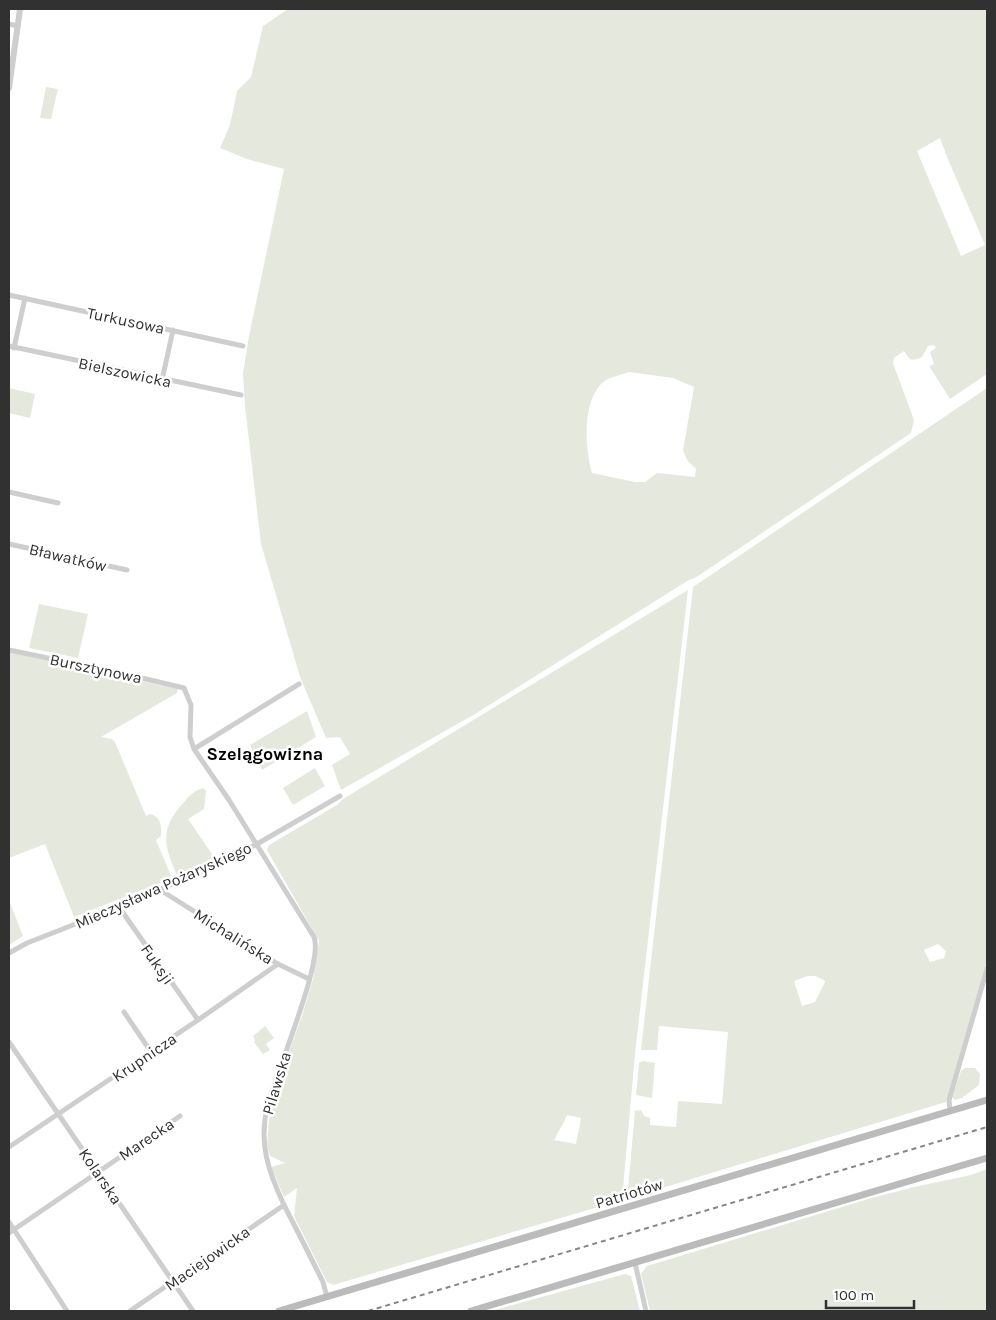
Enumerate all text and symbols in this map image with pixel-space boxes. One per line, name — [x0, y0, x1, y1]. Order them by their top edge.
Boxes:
street label: Turkusowa — [85, 303, 166, 338]
street label: Bielszowicka — [77, 353, 173, 392]
street label: Bławatków — [27, 539, 109, 576]
street label: Bursztynowa — [48, 649, 144, 688]
district label: Szelągowizna — [207, 743, 323, 765]
street label: Mieczysława Pożaryskiego — [72, 838, 254, 933]
street label: Michalińska — [190, 904, 277, 968]
street label: Fuksji — [137, 940, 178, 988]
street label: Krupnicza — [108, 1029, 180, 1086]
street label: Pilawska — [258, 1049, 295, 1117]
street label: Marecka — [115, 1114, 177, 1165]
street label: Kolarska — [75, 1145, 126, 1208]
street label: Patriotów — [593, 1174, 665, 1213]
street label: Maciejowicka — [161, 1222, 254, 1295]
scale bar — [826, 1278, 914, 1310]
text: 100 m — [834, 1286, 874, 1304]

